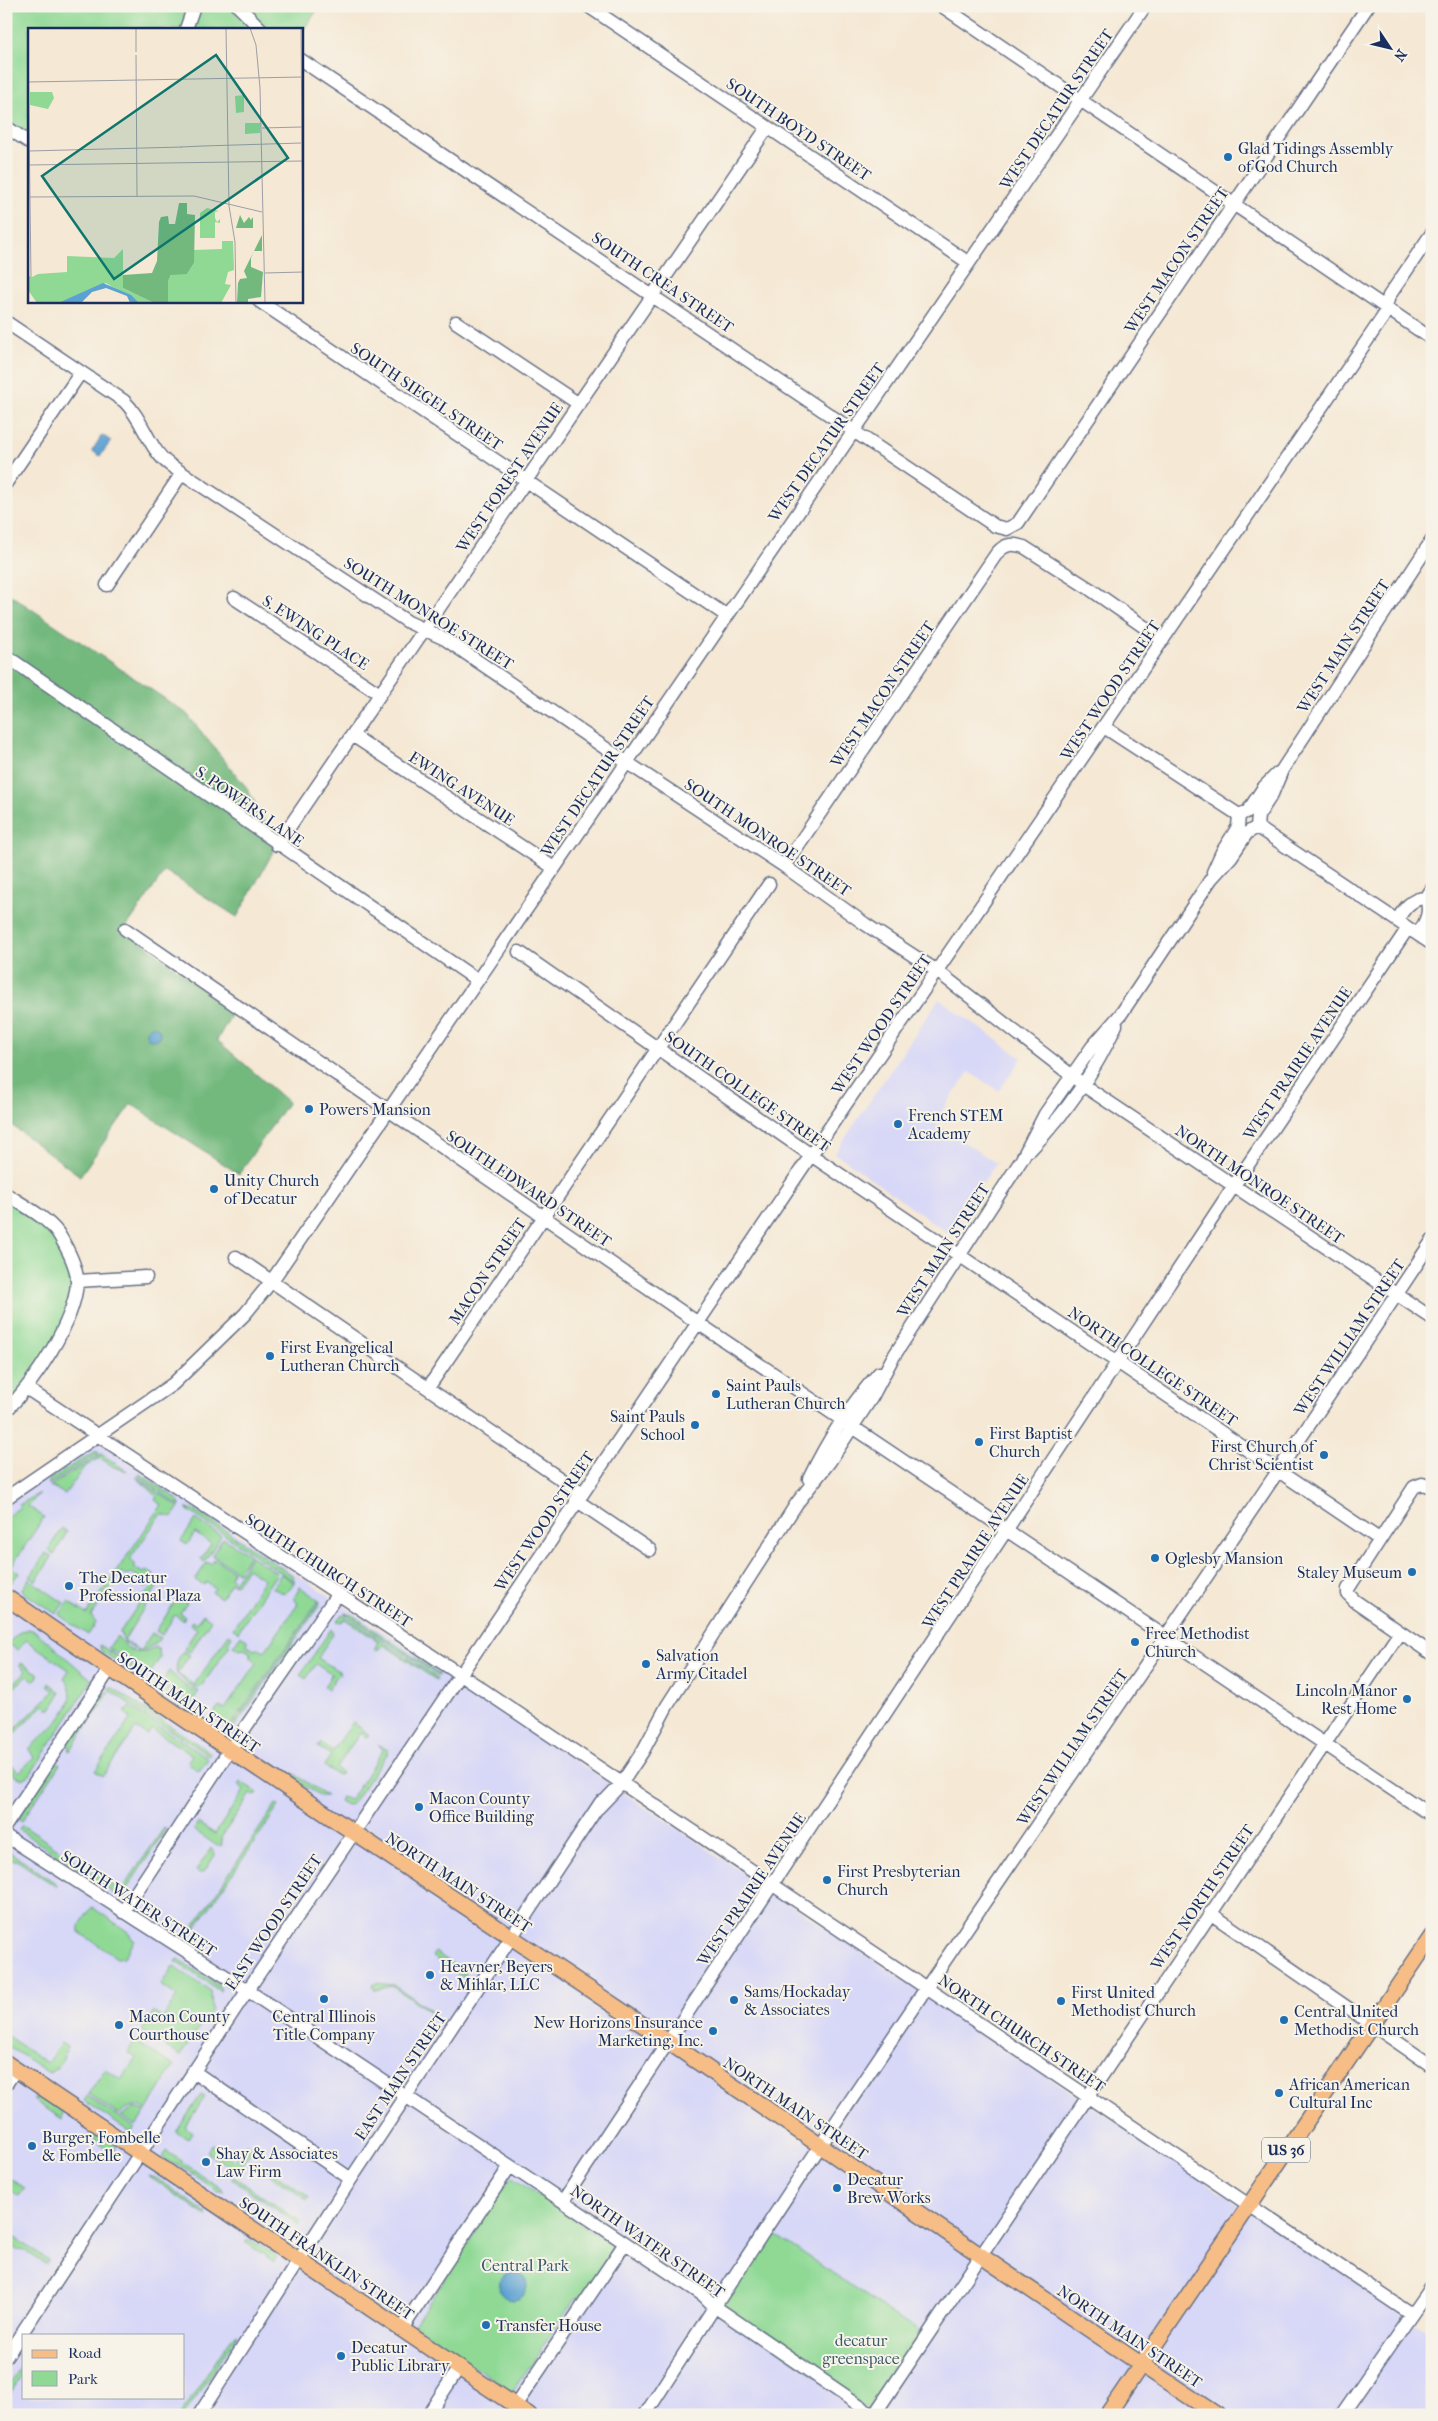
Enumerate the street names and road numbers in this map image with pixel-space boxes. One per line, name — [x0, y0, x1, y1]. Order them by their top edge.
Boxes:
street label: WEST DECATUR STREET — [995, 25, 1117, 194]
street label: SOUTH BOYD STREET — [723, 74, 875, 185]
street label: WEST MACON STREET — [1120, 183, 1233, 338]
street label: SOUTH CREA STREET — [588, 228, 737, 337]
street label: SOUTH SIEGEL STREET — [347, 338, 507, 455]
street label: WEST DECATUR STREET — [764, 359, 889, 526]
street label: WEST FOREST AVENUE — [452, 398, 567, 557]
street label: SOUTH MONROE STREET — [340, 553, 517, 674]
street label: WEST MAIN STREET — [1292, 576, 1394, 718]
street label: S. EWING PLACE — [259, 591, 373, 674]
street label: WEST WOOD STREET — [1056, 616, 1165, 765]
street label: WEST MACON STREET — [826, 617, 939, 772]
street label: WEST DECATUR STREET — [536, 692, 658, 861]
street label: EWING AVENUE — [405, 747, 518, 830]
street label: S. POWERS LANE — [192, 762, 308, 851]
street label: SOUTH MONROE STREET — [681, 775, 855, 900]
street label: WEST WOOD STREET — [827, 950, 936, 1099]
street label: WEST PRAIRIE AVENUE — [1238, 983, 1356, 1144]
street label: SOUTH COLLEGE STREET — [661, 1027, 834, 1156]
street label: NORTH MONROE STREET — [1172, 1121, 1348, 1248]
street label: SOUTH EDWARD STREET — [443, 1126, 615, 1251]
street label: WEST MAIN STREET — [892, 1180, 994, 1322]
street label: MACON STREET — [445, 1214, 530, 1328]
street label: WEST WILLIAM STREET — [1289, 1255, 1409, 1420]
street label: NORTH COLLEGE STREET — [1064, 1303, 1241, 1430]
street label: WEST WOOD STREET — [490, 1447, 599, 1596]
street label: WEST PRAIRIE AVENUE — [918, 1470, 1033, 1633]
street label: SOUTH CHURCH STREET — [242, 1509, 416, 1632]
street label: SOUTH MAIN STREET — [114, 1648, 264, 1757]
street label: WEST WILLIAM STREET — [1012, 1665, 1132, 1830]
street label: WEST PRAIRIE AVENUE — [692, 1809, 810, 1970]
street label: WEST NORTH STREET — [1146, 1821, 1258, 1974]
street label: NORTH MAIN STREET — [382, 1828, 535, 1937]
street label: SOUTH WATER STREET — [58, 1846, 220, 1961]
street label: EAST WOOD STREET — [221, 1851, 326, 1994]
street label: NORTH CHURCH STREET — [935, 1970, 1109, 2097]
street label: EAST MAIN STREET — [350, 2008, 450, 2144]
street label: NORTH MAIN STREET — [720, 2053, 872, 2164]
road number: US 36 — [1262, 2138, 1310, 2162]
street label: NORTH WATER STREET — [567, 2181, 729, 2302]
street label: SOUTH FRANKLIN STREET — [236, 2193, 418, 2324]
street label: NORTH MAIN STREET — [1054, 2281, 1206, 2392]

